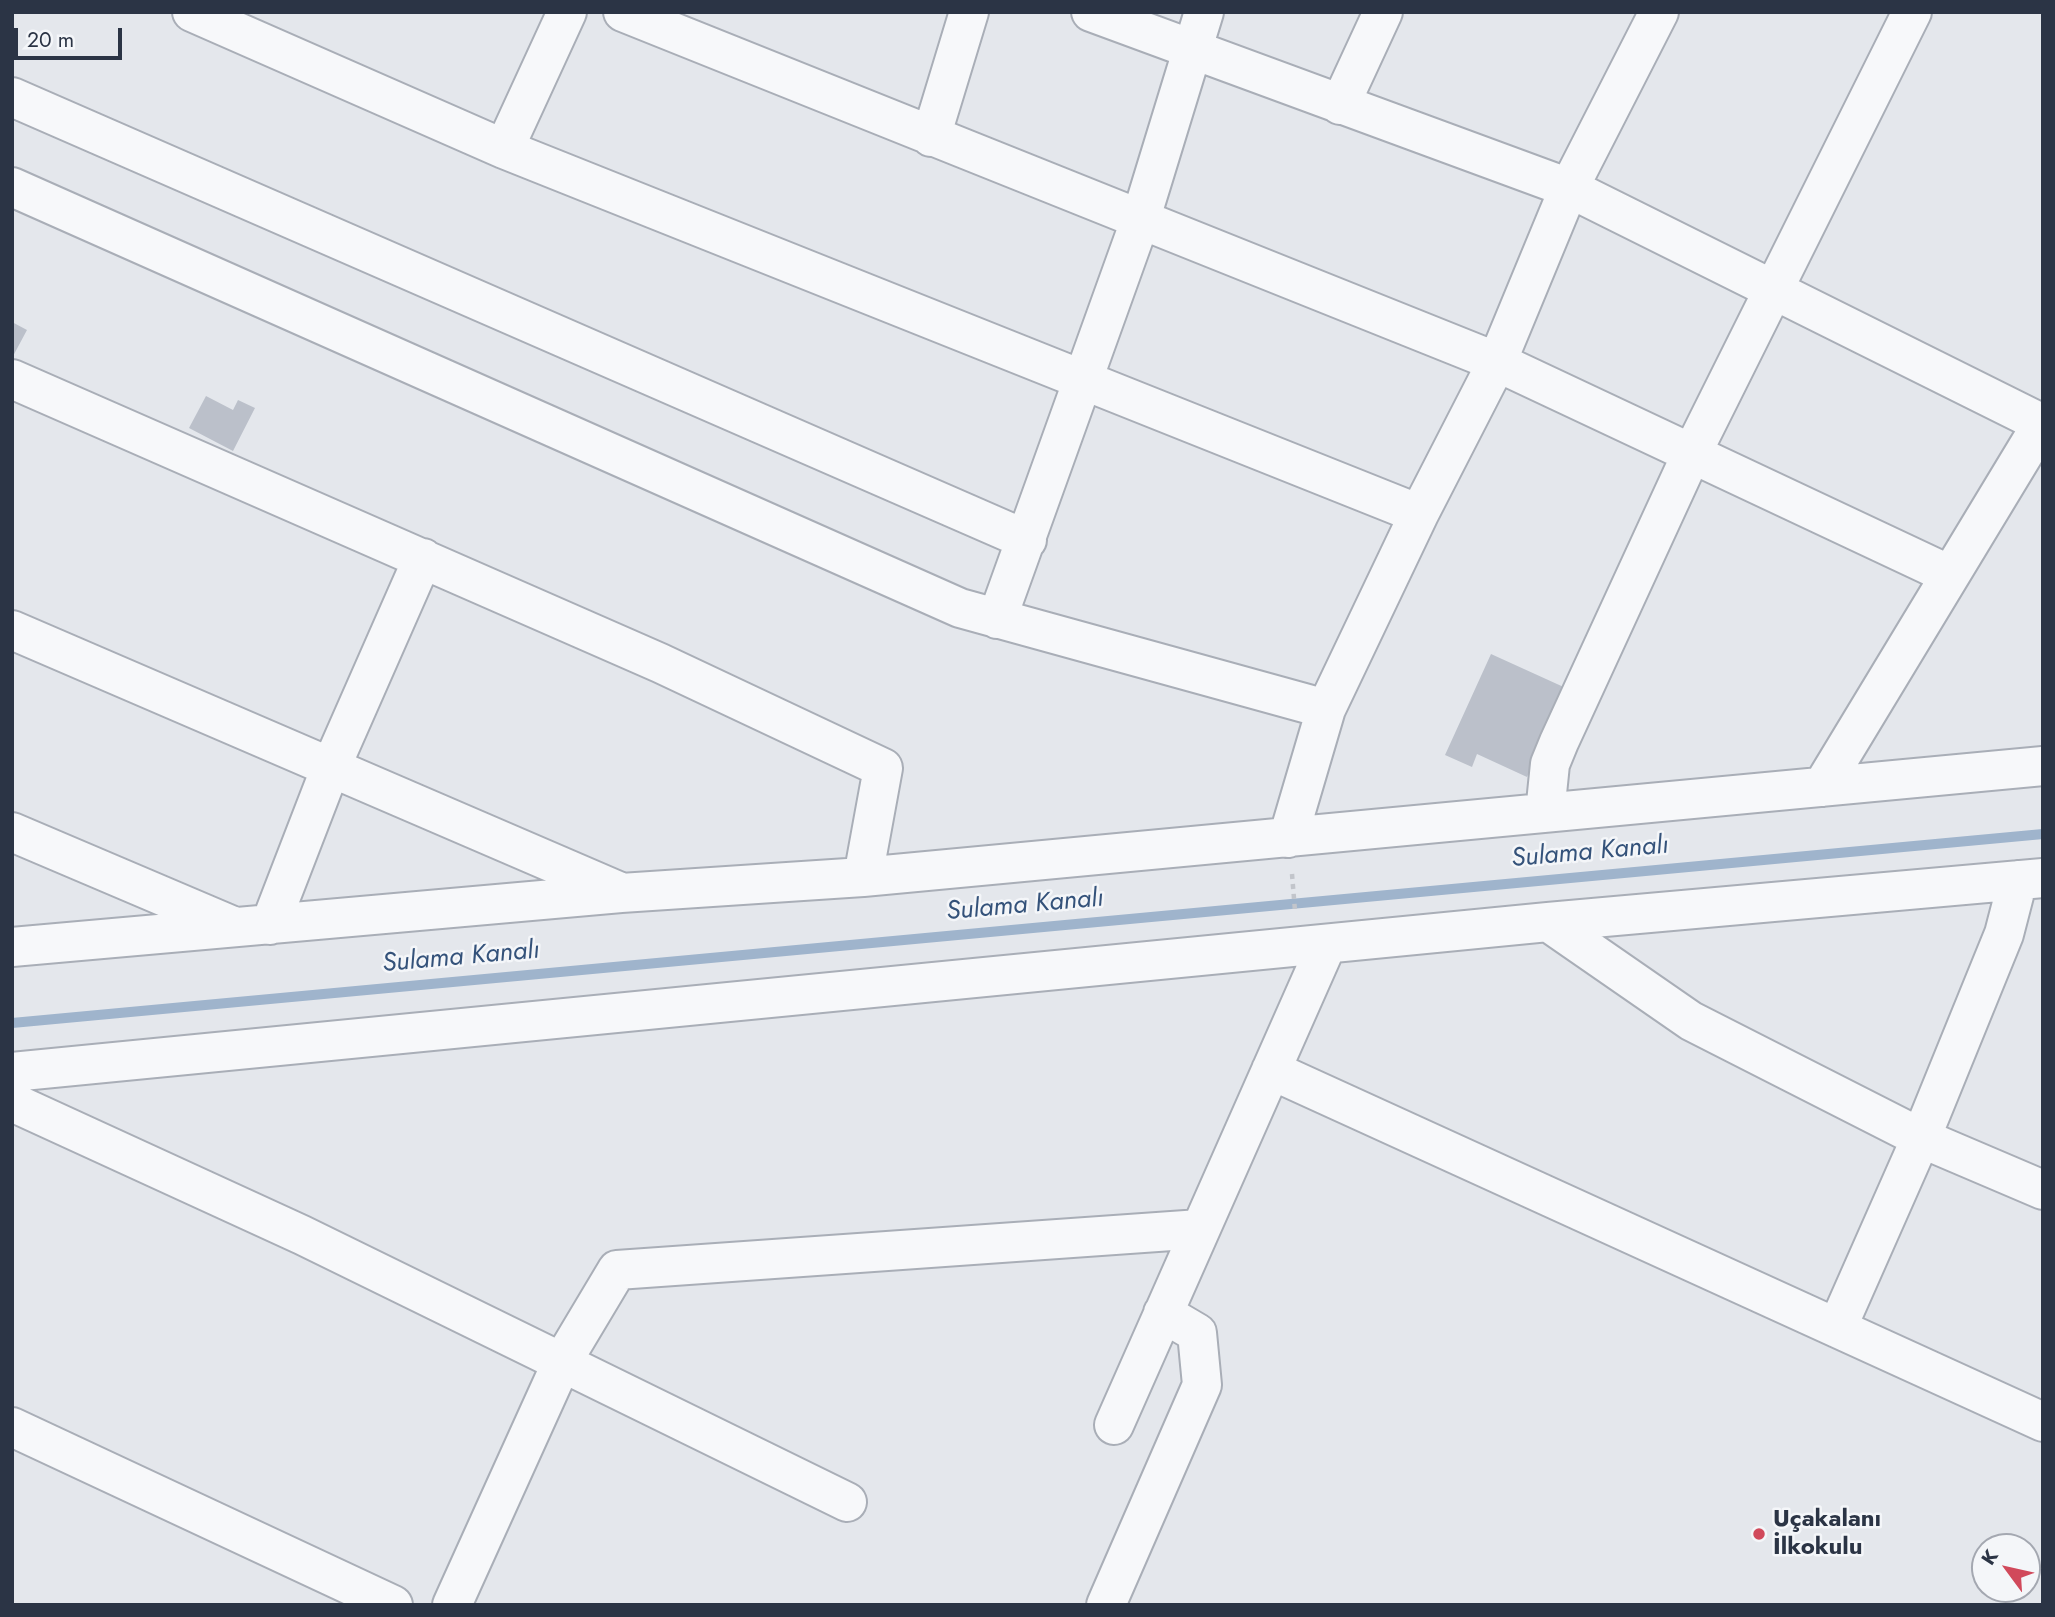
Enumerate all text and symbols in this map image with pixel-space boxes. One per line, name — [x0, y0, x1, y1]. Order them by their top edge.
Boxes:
scale bar — [18, 14, 126, 58]
text: 20 m — [27, 25, 74, 55]
water label: Sulama Kanalı — [1510, 831, 1670, 875]
water label: Sulama Kanalı — [945, 884, 1105, 928]
water label: Sulama Kanalı — [381, 936, 541, 980]
place label: Uçakalanı İlkokulu — [1773, 1506, 1881, 1562]
marker: Uçakalanı İlkokulu — [1751, 1526, 1767, 1542]
north arrow — [1971, 1533, 2041, 1603]
text: K — [1975, 1544, 2005, 1570]

